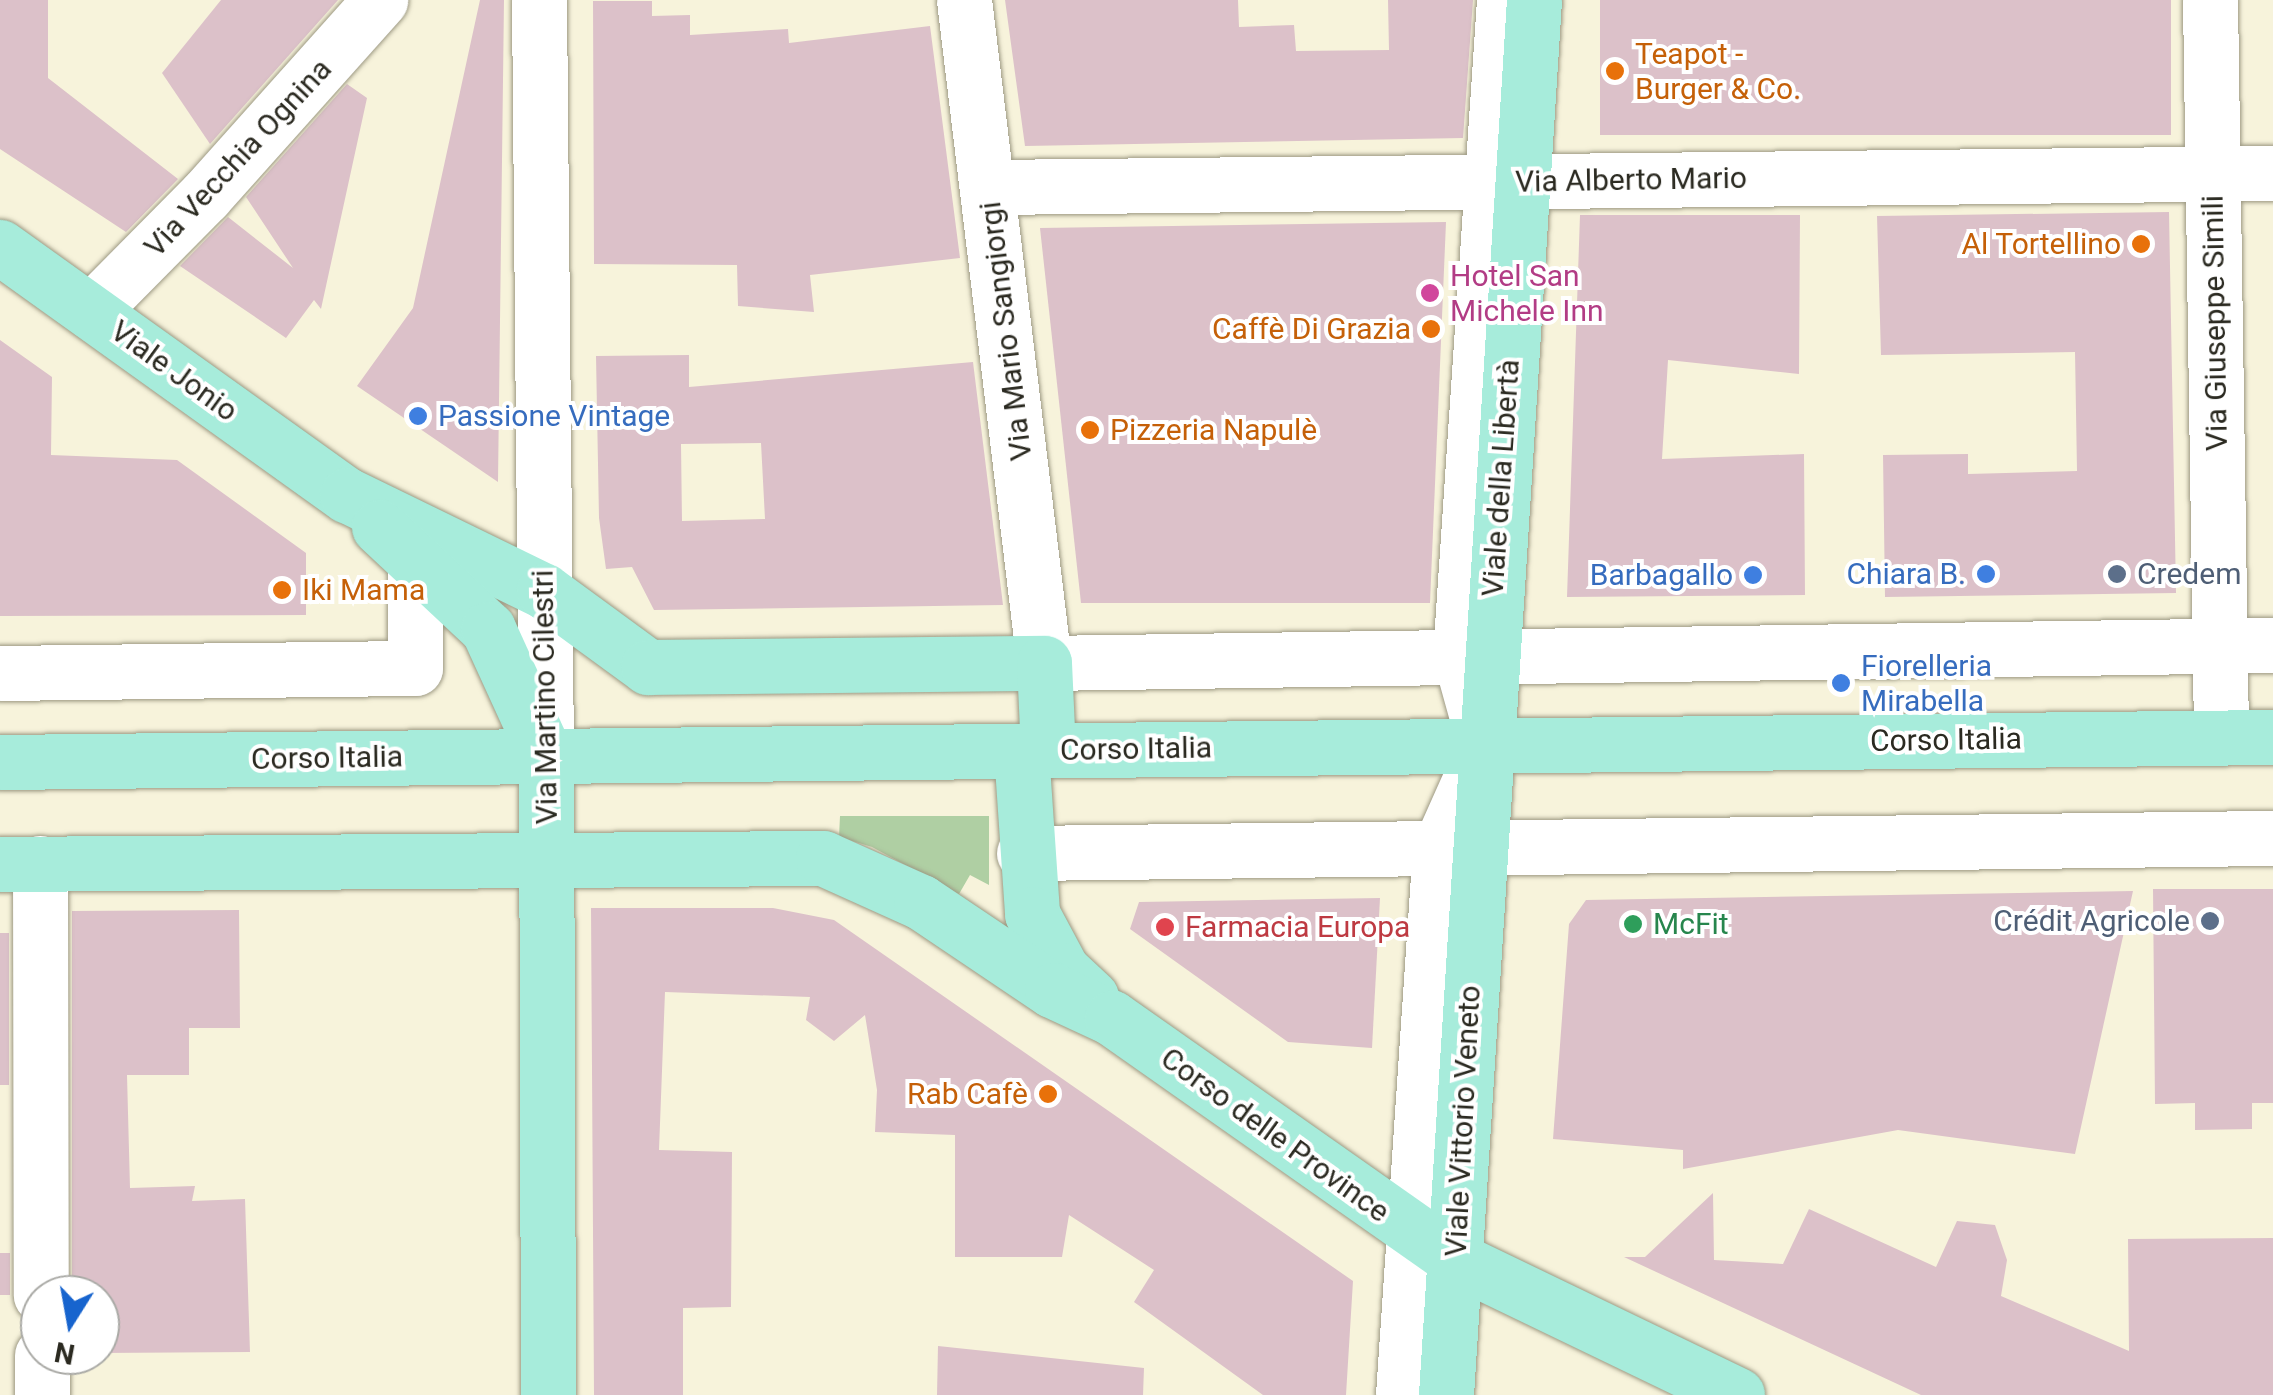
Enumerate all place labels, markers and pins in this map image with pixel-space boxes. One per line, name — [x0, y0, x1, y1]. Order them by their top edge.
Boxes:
place label: Teapot - Burger & Co. — [1635, 36, 1801, 106]
marker: Teapot - Burger & Co. — [1604, 60, 1626, 82]
place label: Al Tortellino — [1961, 226, 2121, 262]
marker: Al Tortellino — [2130, 233, 2152, 255]
place label: Hotel San Michele Inn — [1450, 258, 1604, 328]
marker: Hotel San Michele Inn — [1419, 282, 1441, 304]
place label: Caffè Di Grazia — [1212, 311, 1411, 347]
marker: Caffè Di Grazia — [1420, 318, 1442, 340]
place label: Passione Vintage — [438, 398, 670, 434]
marker: Passione Vintage — [407, 405, 429, 427]
place label: Pizzeria Napulè — [1110, 412, 1317, 448]
marker: Pizzeria Napulè — [1079, 419, 1101, 441]
place label: Chiara B. — [1846, 556, 1966, 592]
place label: Credem — [2137, 556, 2241, 592]
place label: Barbagallo — [1590, 557, 1733, 593]
marker: Chiara B. — [1975, 563, 1997, 585]
marker: Credem — [2106, 563, 2128, 585]
marker: Barbagallo — [1742, 564, 1764, 586]
place label: Iki Mama — [302, 572, 425, 608]
marker: Iki Mama — [271, 579, 293, 601]
place label: Fiorelleria Mirabella — [1861, 648, 1992, 718]
marker: Fiorelleria Mirabella — [1830, 672, 1852, 694]
place label: Crédit Agricole — [1993, 903, 2190, 939]
place label: McFit — [1653, 906, 1729, 942]
place label: Farmacia Europa — [1185, 909, 1410, 945]
marker: Crédit Agricole — [2199, 910, 2221, 932]
marker: McFit — [1622, 913, 1644, 935]
marker: Farmacia Europa — [1154, 916, 1176, 938]
place label: Rab Cafè — [907, 1076, 1028, 1112]
marker: Rab Cafè — [1037, 1083, 1059, 1105]

